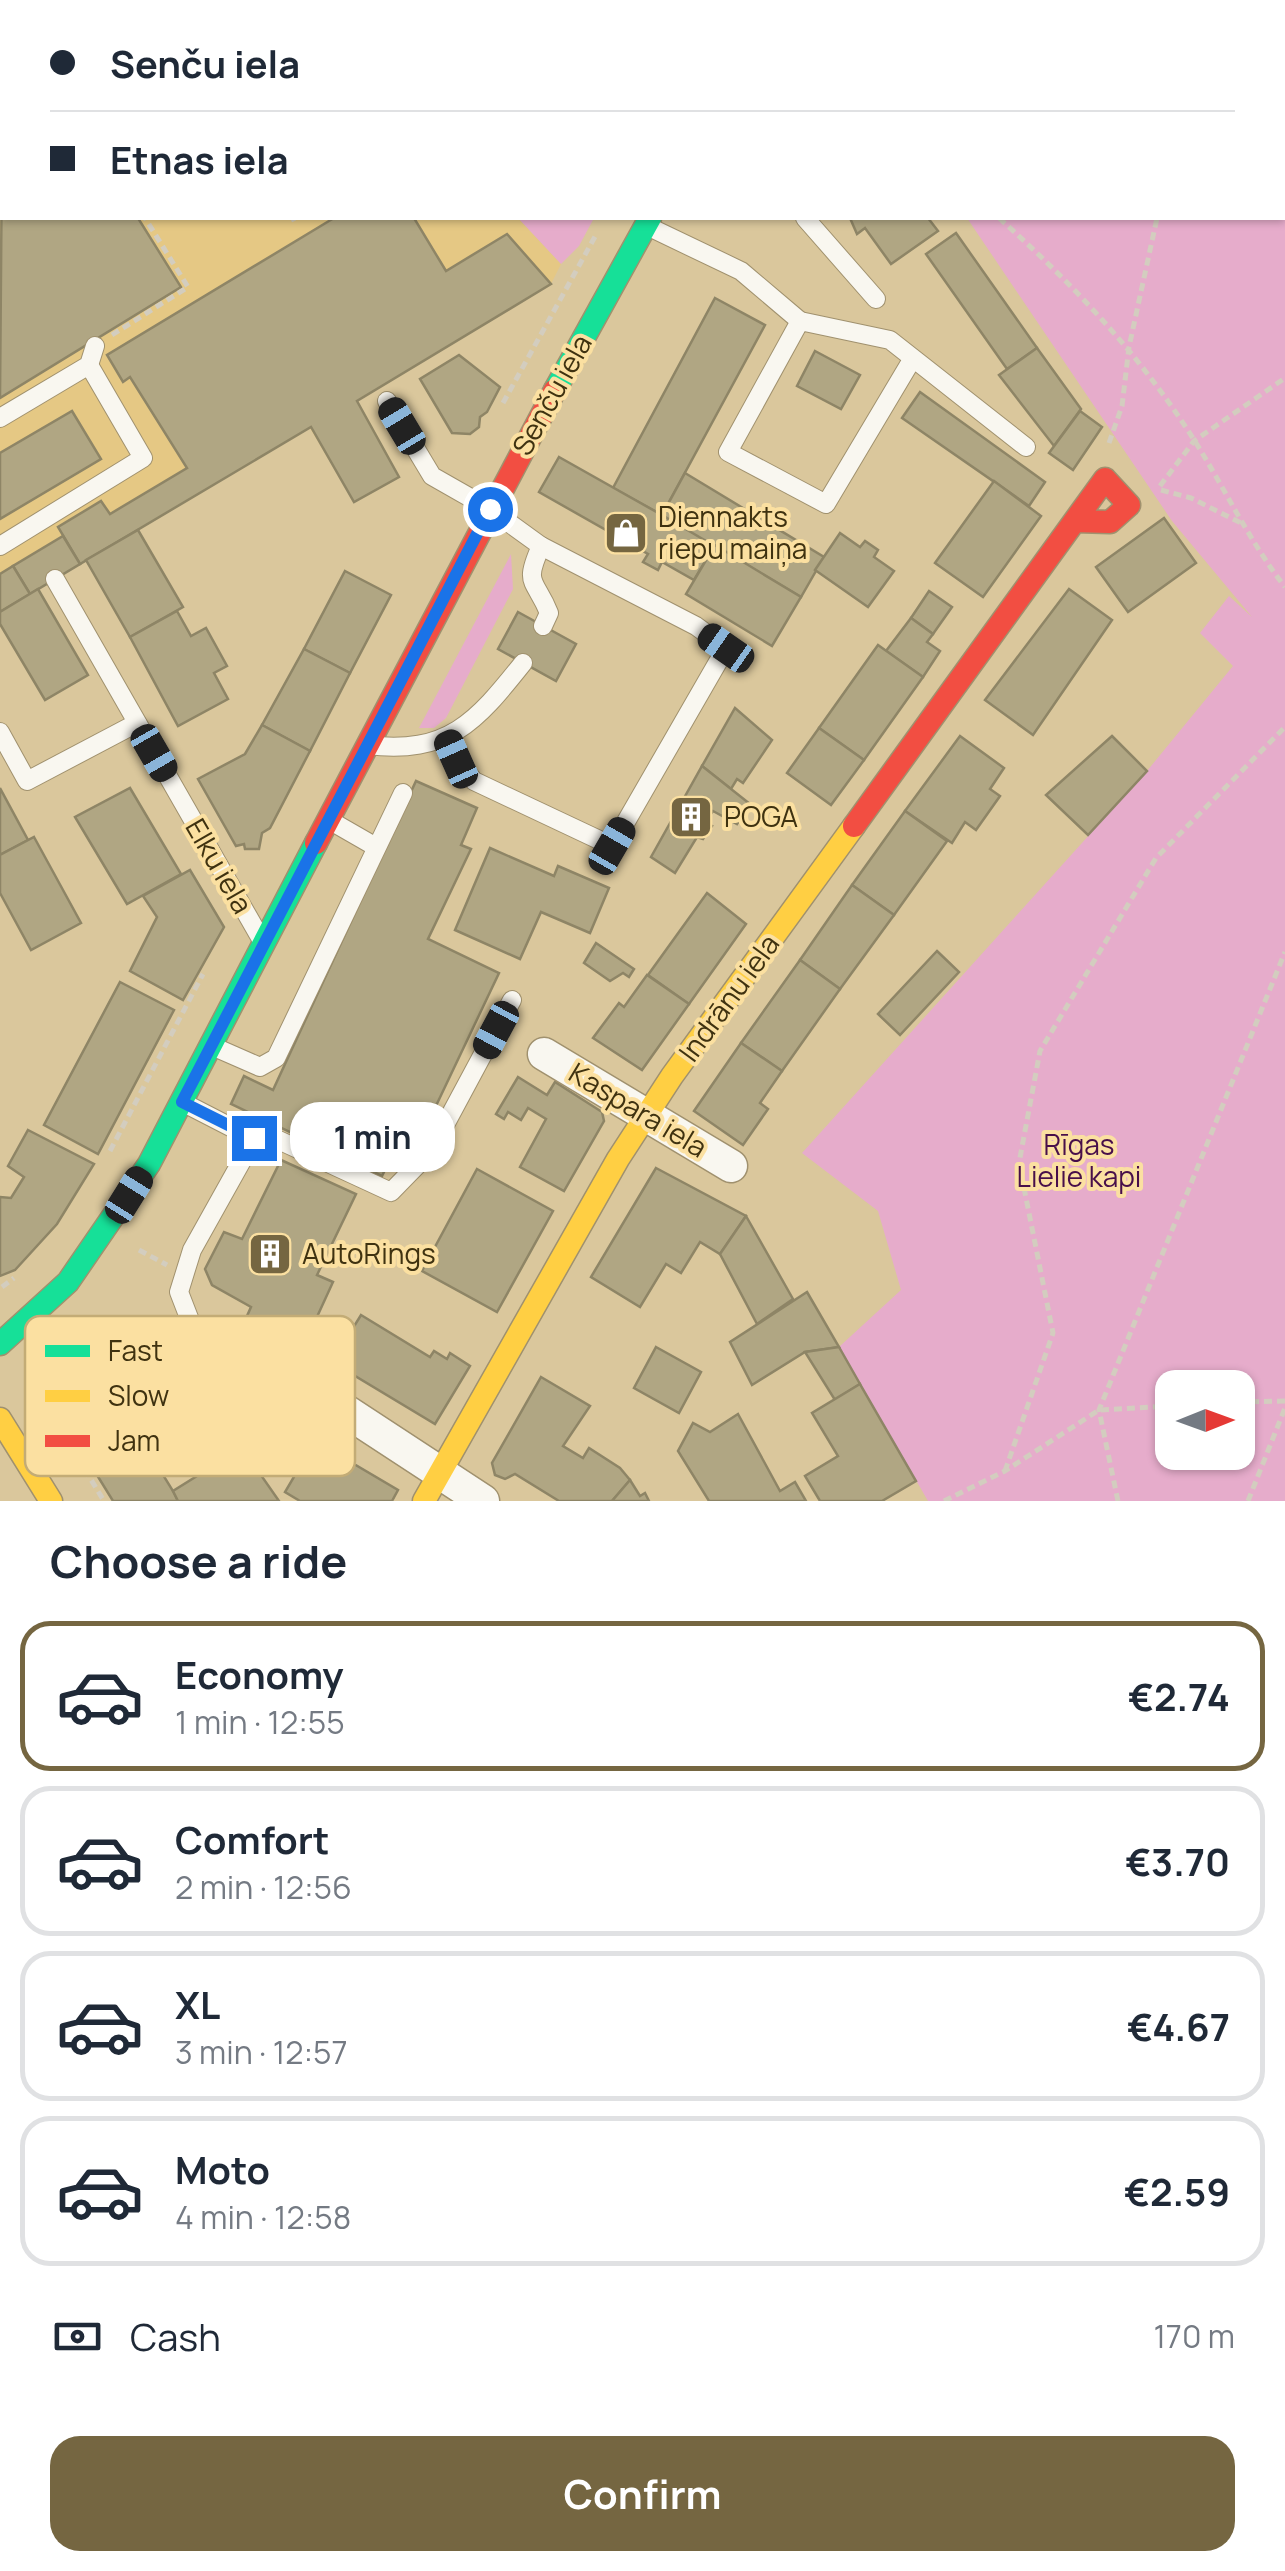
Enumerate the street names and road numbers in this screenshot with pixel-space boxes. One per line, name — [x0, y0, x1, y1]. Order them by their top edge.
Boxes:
street label: Senču iela — [502, 327, 600, 462]
street label: Elku iela — [178, 811, 262, 920]
street label: Indrānu iela — [669, 926, 787, 1069]
street label: Kaspara iela — [562, 1053, 715, 1165]

